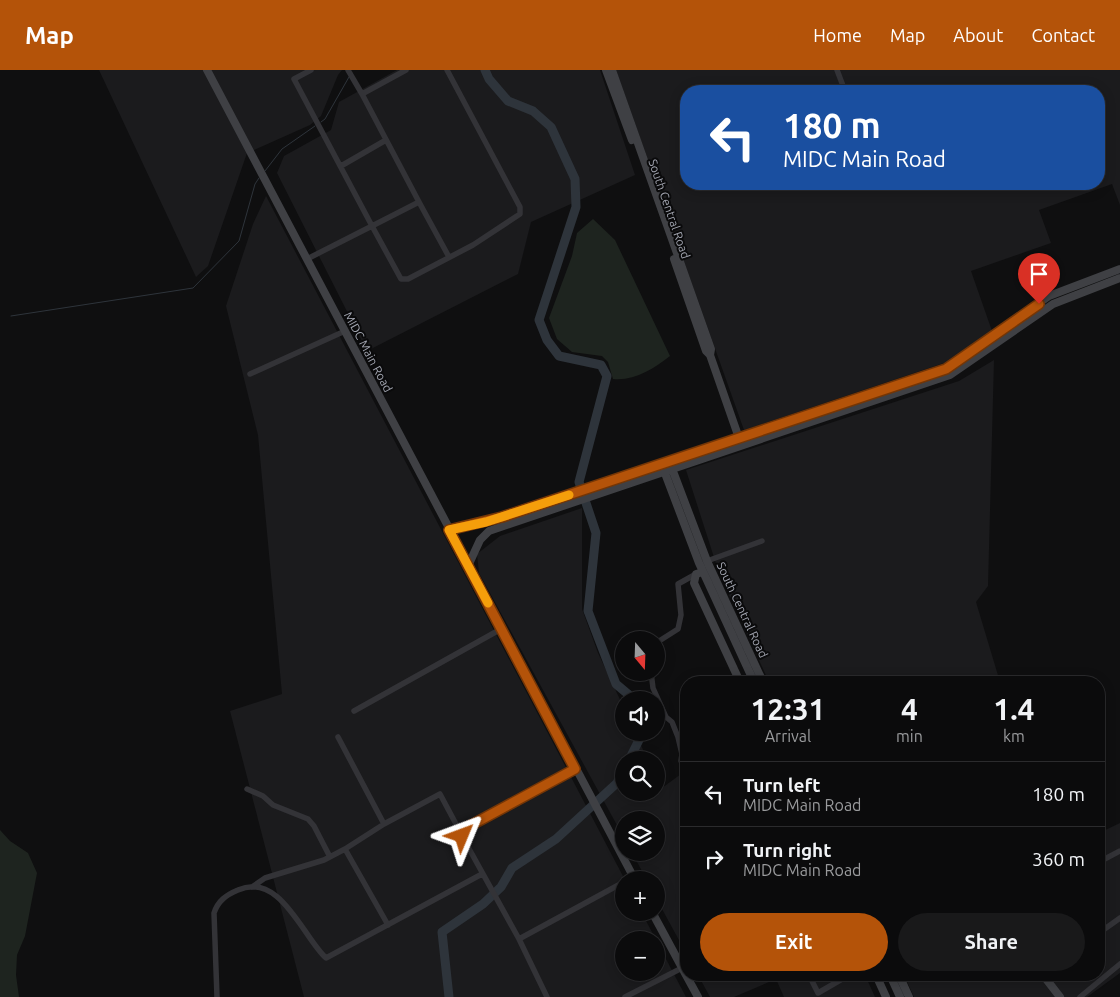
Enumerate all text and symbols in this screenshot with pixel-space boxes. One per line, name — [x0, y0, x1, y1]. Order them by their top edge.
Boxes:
text: Map — [25, 22, 74, 49]
text: Home — [813, 25, 862, 45]
text: Map — [890, 25, 925, 45]
text: About — [953, 25, 1003, 45]
text: Contact — [1031, 25, 1095, 45]
icon: left — [700, 105, 765, 170]
text: 180 m — [783, 105, 881, 145]
text: MIDC Main Road — [783, 146, 946, 171]
street label: South Central Road — [646, 157, 693, 260]
pin — [1018, 253, 1060, 304]
icon: arrive — [1025, 260, 1053, 288]
street label: MIDC Main Road — [342, 309, 395, 394]
street label: South Central Road — [715, 560, 770, 660]
north arrow — [615, 631, 665, 681]
map controls — [615, 631, 665, 981]
button: sound — [615, 691, 665, 741]
text: 12:31 — [750, 692, 826, 726]
text: 4 — [901, 692, 918, 726]
text: 1.4 — [993, 692, 1035, 726]
text: Arrival — [765, 727, 811, 745]
text: min — [896, 727, 923, 745]
text: km — [1003, 727, 1025, 745]
button: search — [615, 751, 665, 801]
text: Turn left — [743, 774, 821, 796]
icon: left — [700, 780, 728, 808]
text: 180 m — [1032, 783, 1085, 805]
text: MIDC Main Road — [743, 796, 861, 814]
position arrow — [435, 809, 487, 861]
button: layers — [615, 811, 665, 861]
text: Turn right — [743, 839, 831, 861]
icon: right — [700, 845, 728, 873]
text: 360 m — [1032, 848, 1085, 870]
text: MIDC Main Road — [743, 861, 861, 879]
button: + — [615, 871, 665, 921]
button: Exit — [700, 913, 888, 971]
button: Share — [898, 913, 1085, 971]
button: − — [615, 931, 665, 981]

